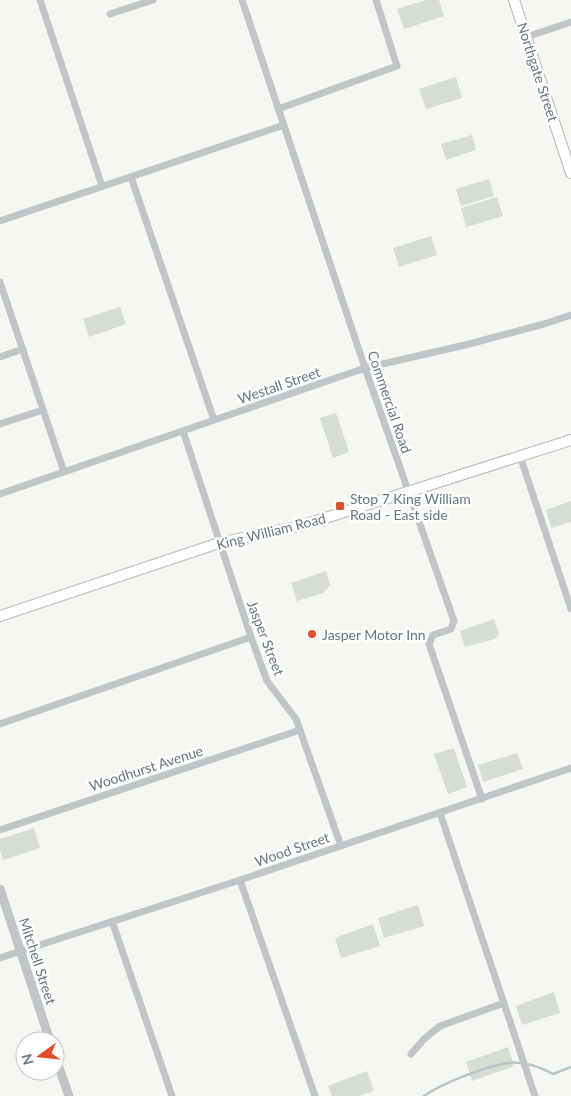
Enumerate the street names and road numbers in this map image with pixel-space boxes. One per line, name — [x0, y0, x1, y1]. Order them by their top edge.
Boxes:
street label: Northgate Street — [514, 20, 562, 124]
street label: Commercial Road — [364, 348, 416, 456]
street label: Westall Street — [235, 363, 323, 407]
street label: King William Road — [215, 509, 327, 553]
street label: Jasper Street — [244, 598, 288, 678]
street label: Woodhurst Avenue — [87, 742, 205, 794]
street label: Wood Street — [252, 828, 332, 870]
street label: Mitchell Street — [16, 915, 60, 1007]

